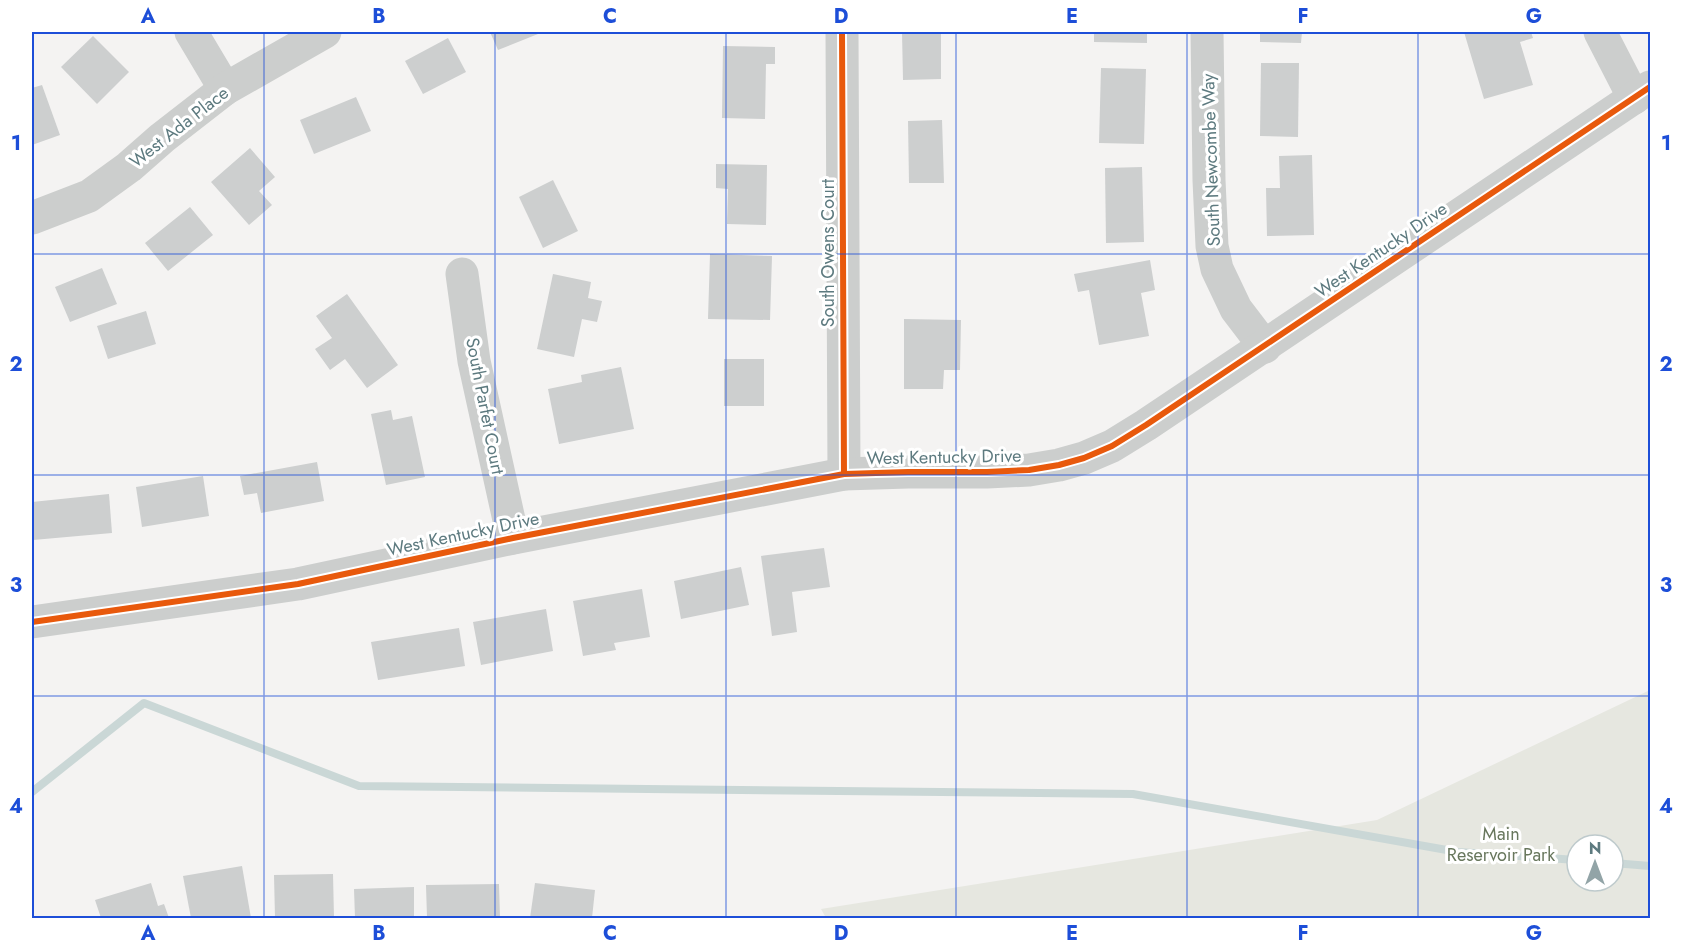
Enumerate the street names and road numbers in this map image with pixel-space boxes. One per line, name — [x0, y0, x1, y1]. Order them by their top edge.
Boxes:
street label: South Newcombe Way — [1195, 73, 1227, 247]
street label: West Ada Place — [124, 80, 234, 174]
street label: South Owens Court — [815, 178, 841, 327]
street label: West Kentucky Drive — [1310, 196, 1452, 304]
street label: South Parfet Court — [459, 335, 511, 477]
street label: West Kentucky Drive — [866, 443, 1022, 471]
street label: West Kentucky Drive — [385, 505, 541, 563]

